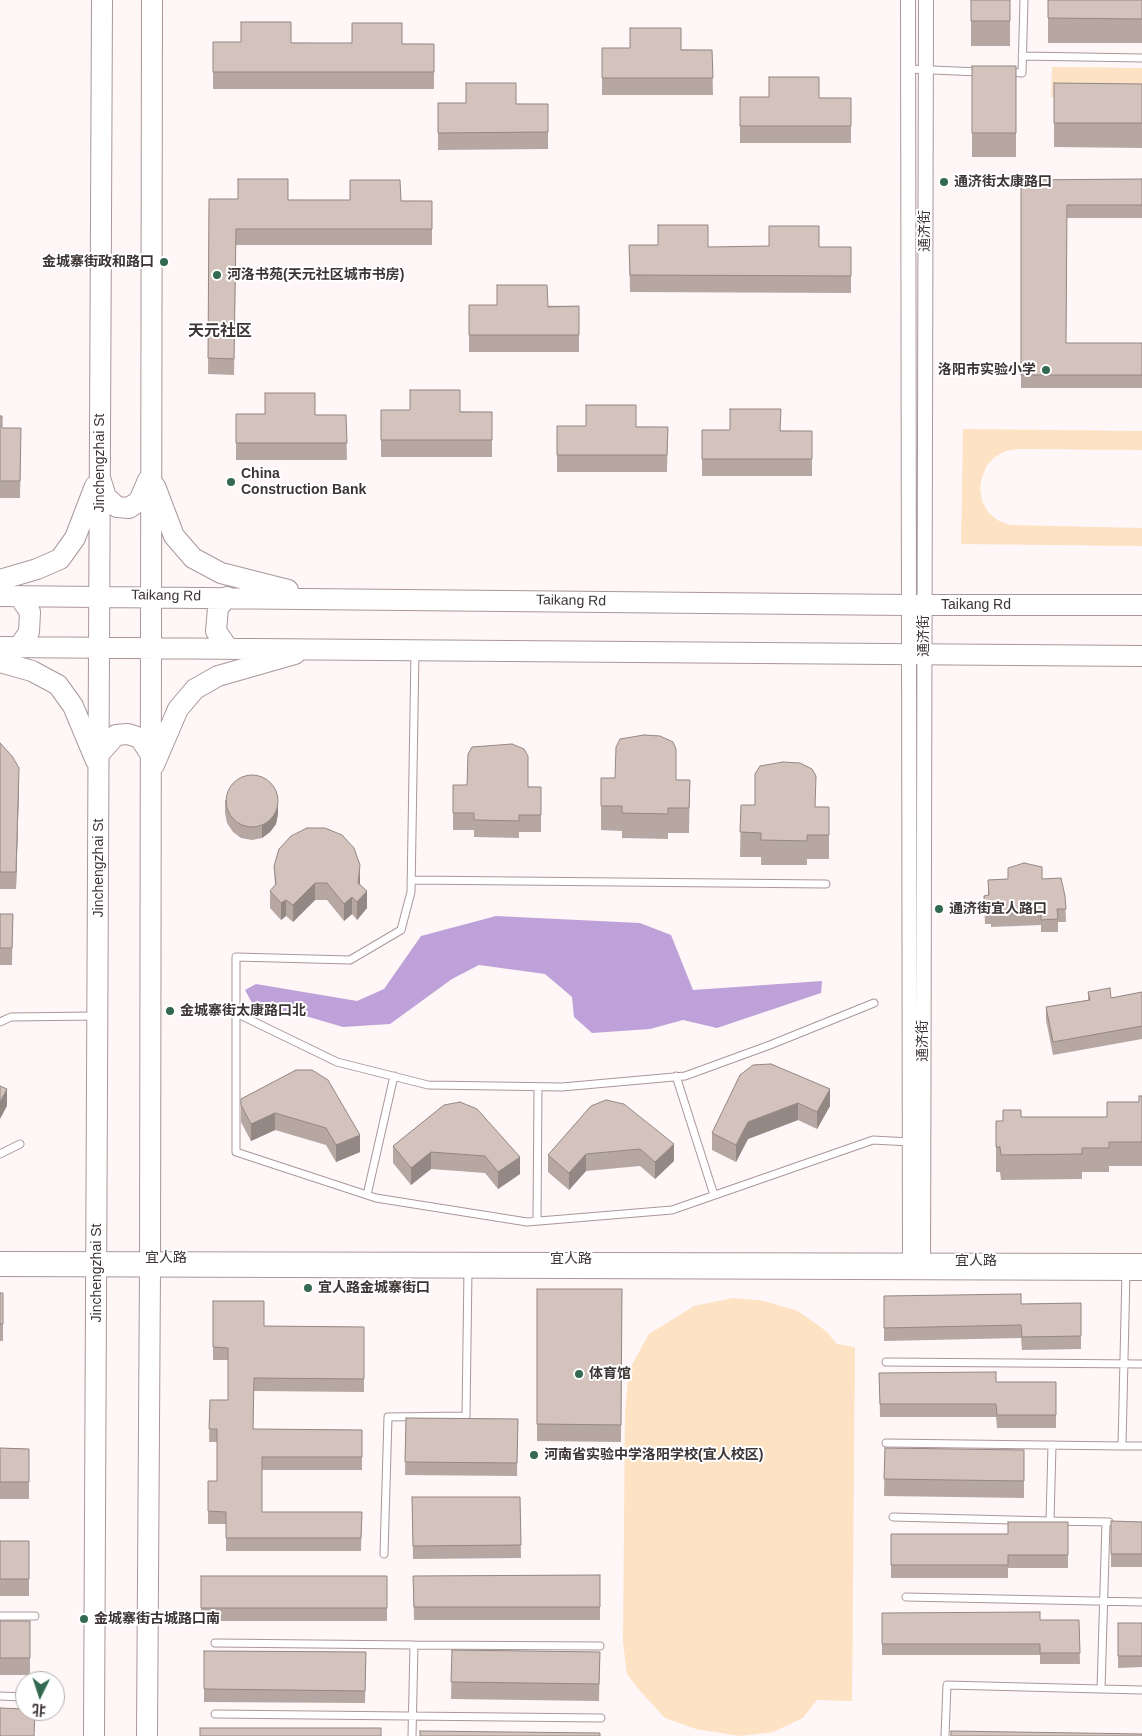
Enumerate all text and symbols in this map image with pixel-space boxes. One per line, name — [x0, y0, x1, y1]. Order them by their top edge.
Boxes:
place label: 通济街太康路口 — [954, 174, 1052, 190]
marker: 通济街太康路口 — [938, 176, 950, 188]
street label: 通济街 — [917, 210, 933, 252]
place label: 金城寨街政和路口 — [42, 254, 154, 270]
marker: 金城寨街政和路口 — [158, 256, 170, 268]
place label: 河洛书苑(天元社区城市书房) — [227, 267, 404, 283]
marker: 河洛书苑(天元社区城市书房) — [211, 269, 223, 281]
district label: 天元社区 — [188, 322, 252, 342]
place label: 洛阳市实验小学 — [938, 362, 1036, 378]
marker: 洛阳市实验小学 — [1040, 364, 1052, 376]
street label: Jinchengzhai St — [92, 414, 108, 512]
place label: China Construction Bank — [241, 466, 366, 498]
marker: China Construction Bank — [225, 476, 237, 488]
street label: Taikang Rd — [131, 587, 201, 605]
street label: Taikang Rd — [536, 592, 606, 610]
street label: Taikang Rd — [941, 597, 1011, 613]
street label: 通济街 — [916, 615, 932, 657]
street label: Jinchengzhai St — [91, 819, 107, 917]
place label: 通济街宜人路口 — [949, 901, 1047, 917]
marker: 通济街宜人路口 — [933, 903, 945, 915]
place label: 金城寨街太康路口北 — [180, 1003, 306, 1019]
marker: 金城寨街太康路口北 — [164, 1005, 176, 1017]
street label: 通济街 — [915, 1020, 931, 1062]
street label: Jinchengzhai St — [89, 1224, 105, 1322]
street label: 宜人路 — [145, 1250, 187, 1266]
street label: 宜人路 — [550, 1251, 592, 1267]
street label: 宜人路 — [955, 1253, 997, 1269]
place label: 宜人路金城寨街口 — [318, 1280, 430, 1296]
marker: 宜人路金城寨街口 — [302, 1282, 314, 1294]
place label: 体育馆 — [589, 1366, 631, 1382]
marker: 体育馆 — [573, 1368, 585, 1380]
place label: 河南省实验中学洛阳学校(宜人校区) — [544, 1447, 763, 1463]
marker: 河南省实验中学洛阳学校(宜人校区) — [528, 1449, 540, 1461]
place label: 金城寨街古城路口南 — [94, 1611, 220, 1627]
marker: 金城寨街古城路口南 — [78, 1613, 90, 1625]
north arrow — [15, 1671, 65, 1721]
text: 北 — [31, 1701, 47, 1718]

